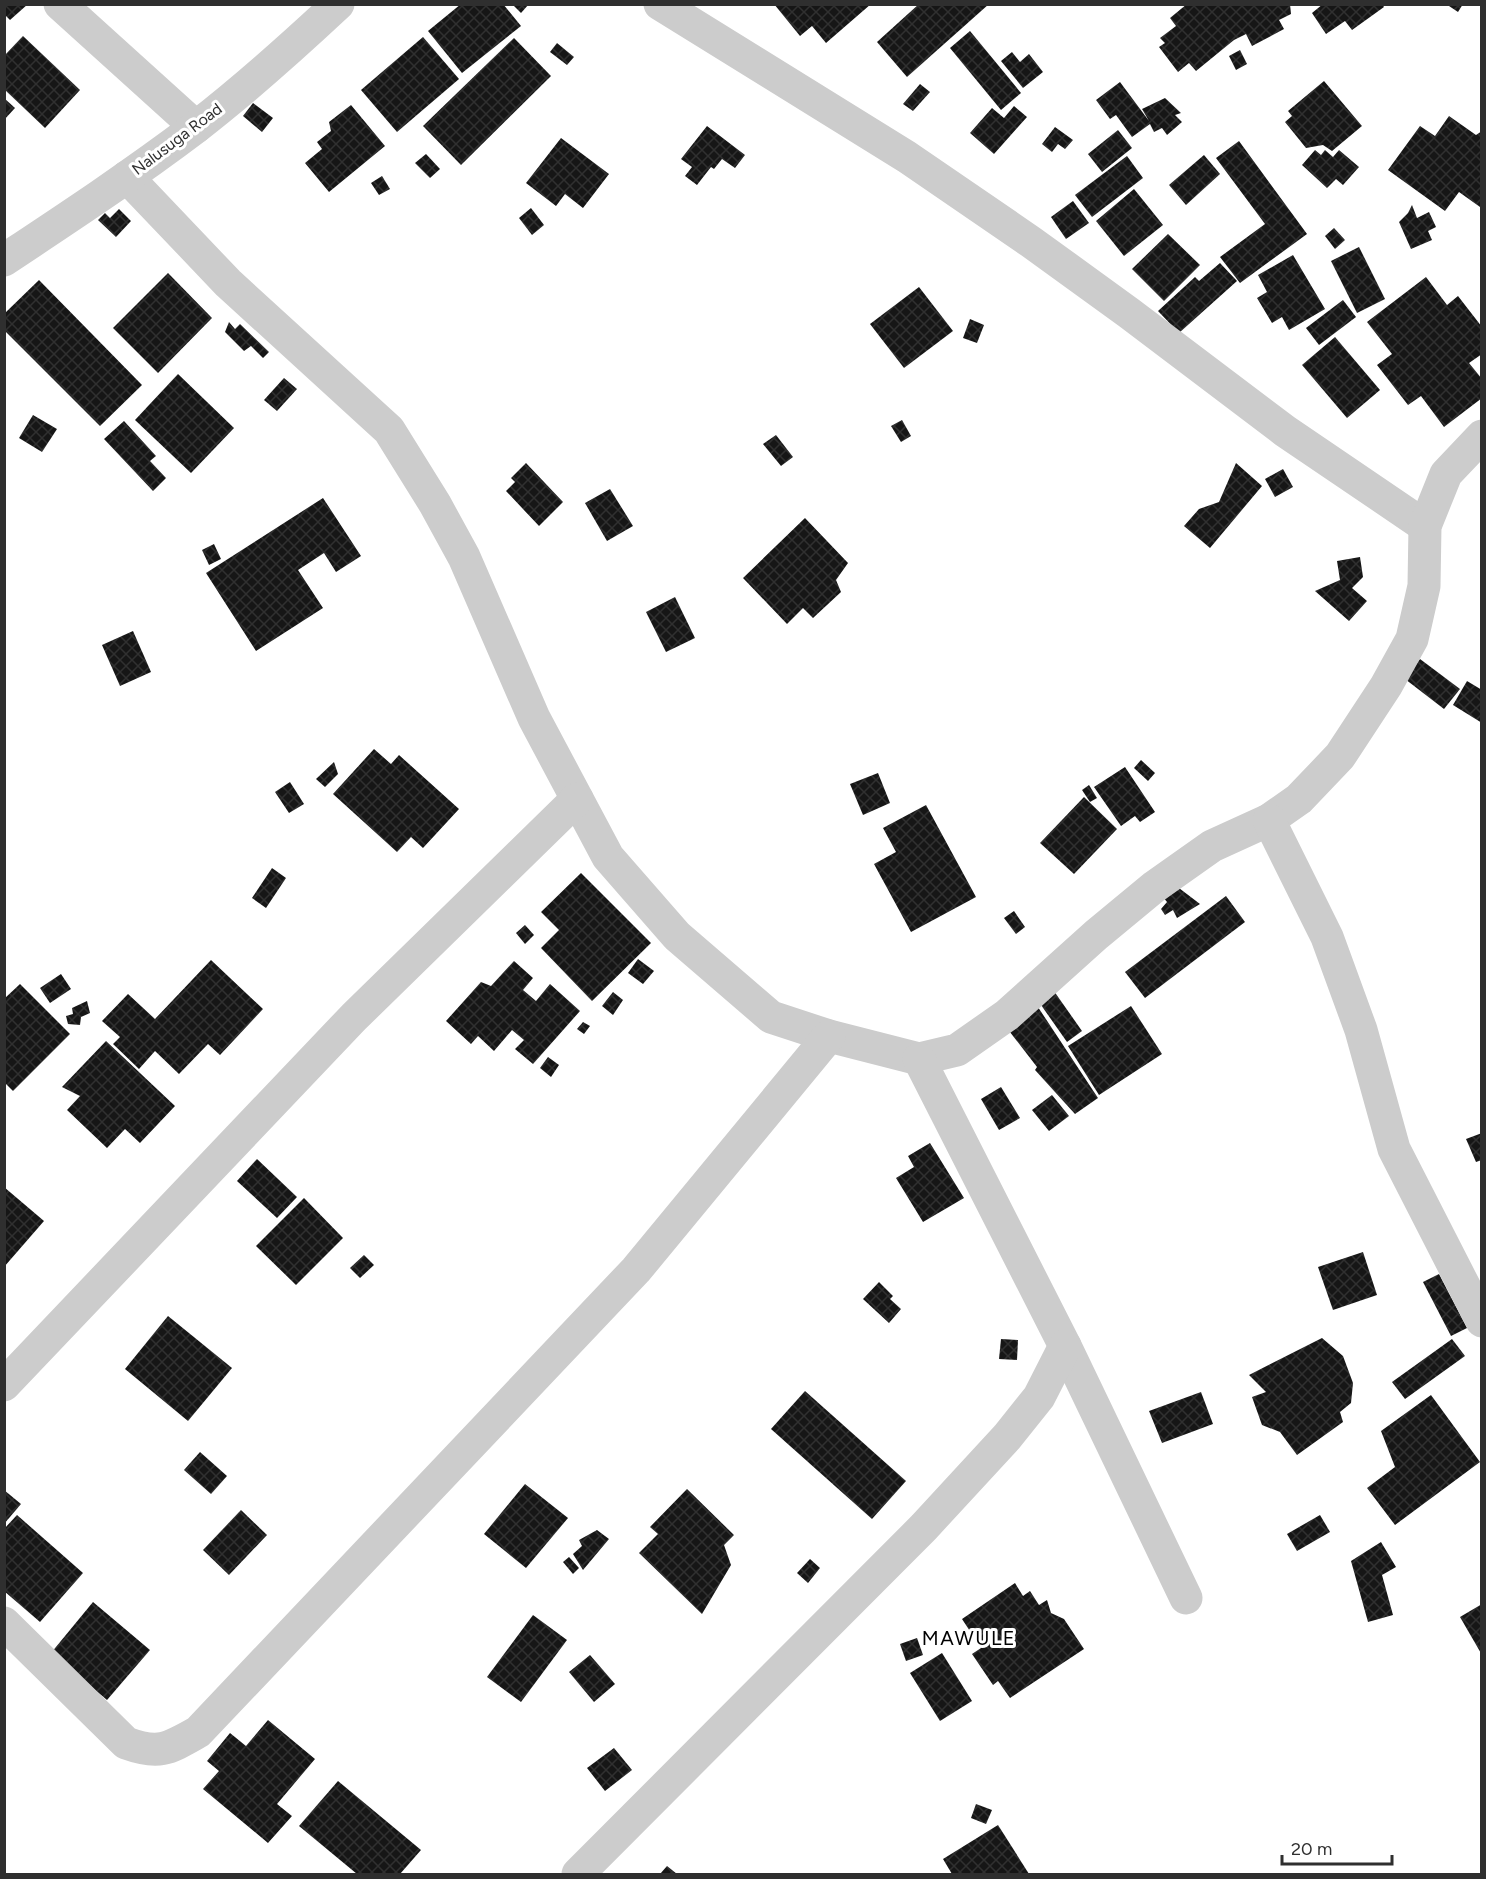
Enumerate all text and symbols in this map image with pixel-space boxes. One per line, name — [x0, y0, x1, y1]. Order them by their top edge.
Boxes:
street label: Nalusuga Road — [128, 99, 226, 179]
district label: MAWULE — [922, 1626, 1016, 1650]
scale bar — [1282, 1828, 1392, 1866]
text: 20 m — [1291, 1838, 1332, 1860]

